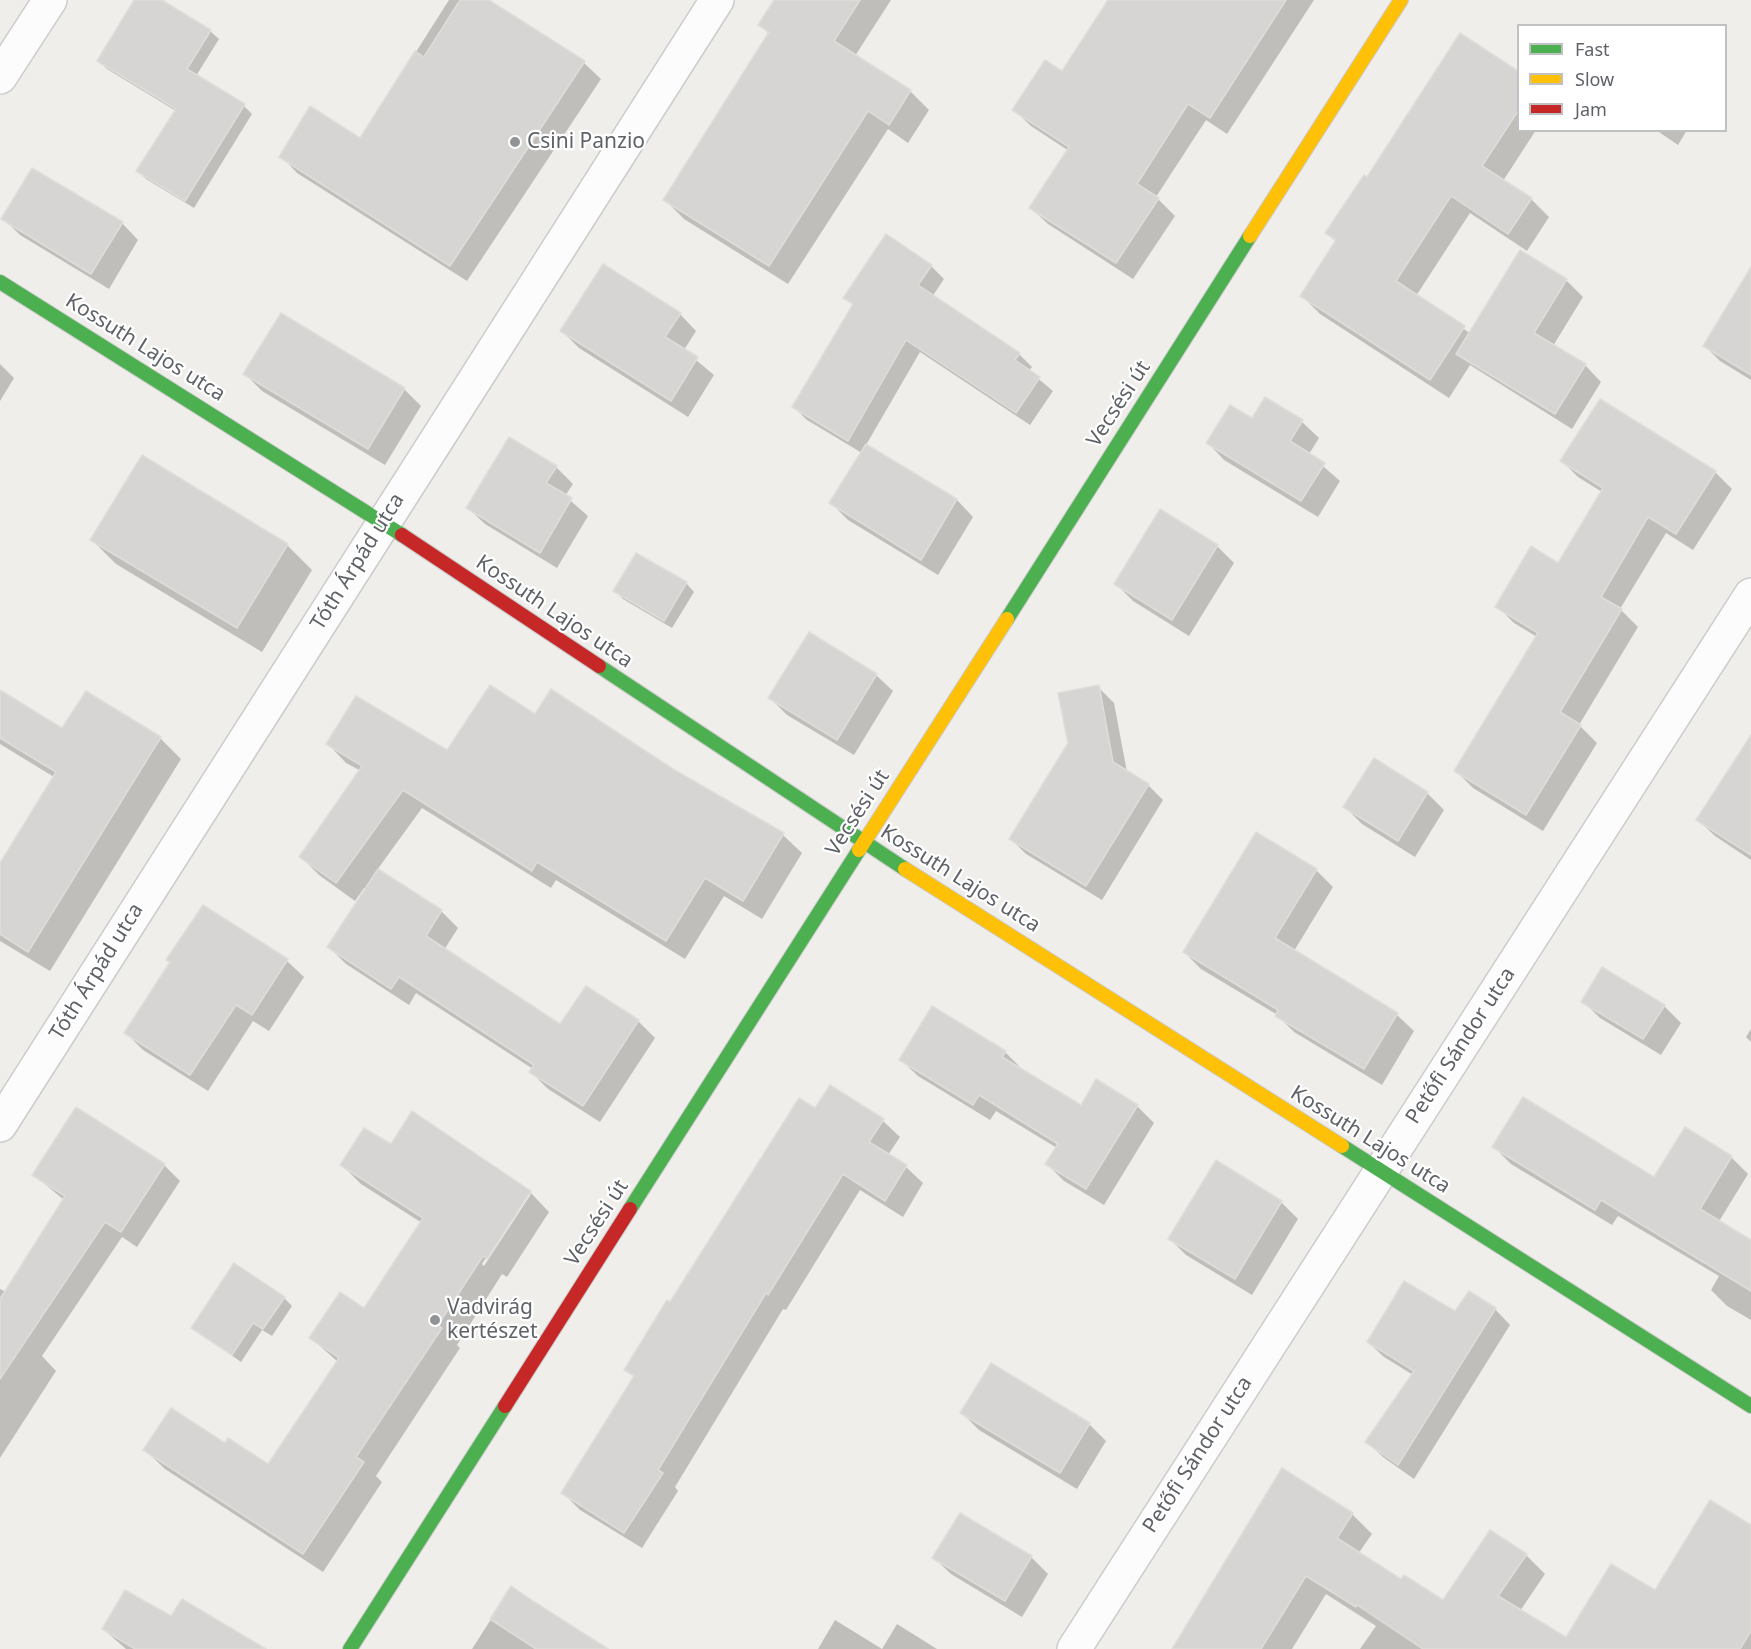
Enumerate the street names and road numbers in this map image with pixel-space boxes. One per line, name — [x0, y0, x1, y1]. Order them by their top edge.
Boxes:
street label: Kossuth Lajos utca — [60, 289, 230, 407]
street label: Vecsési út — [1082, 356, 1156, 452]
street label: Tóth Árpád utca — [306, 489, 410, 635]
street label: Kossuth Lajos utca — [471, 550, 637, 674]
street label: Vecsési út — [821, 765, 895, 861]
street label: Kossuth Lajos utca — [875, 820, 1045, 938]
street label: Tóth Árpád utca — [45, 899, 149, 1045]
street label: Petőfi Sándor utca — [1401, 963, 1521, 1129]
street label: Kossuth Lajos utca — [1285, 1081, 1455, 1199]
street label: Vecsési út — [560, 1175, 634, 1271]
street label: Petőfi Sándor utca — [1138, 1372, 1258, 1538]

